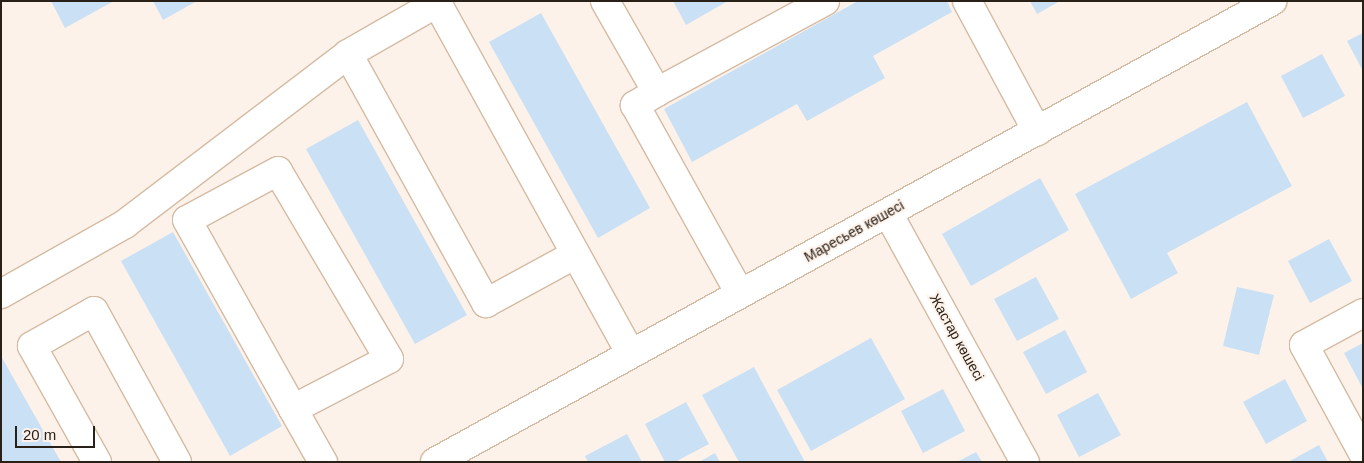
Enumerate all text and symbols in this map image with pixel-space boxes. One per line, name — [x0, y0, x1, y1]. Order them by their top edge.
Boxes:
street label: Маресьев көшесі — [801, 197, 907, 265]
street label: Жастар көшесі — [926, 291, 988, 383]
scale bar — [18, 416, 98, 448]
text: 20 m — [23, 426, 56, 443]

